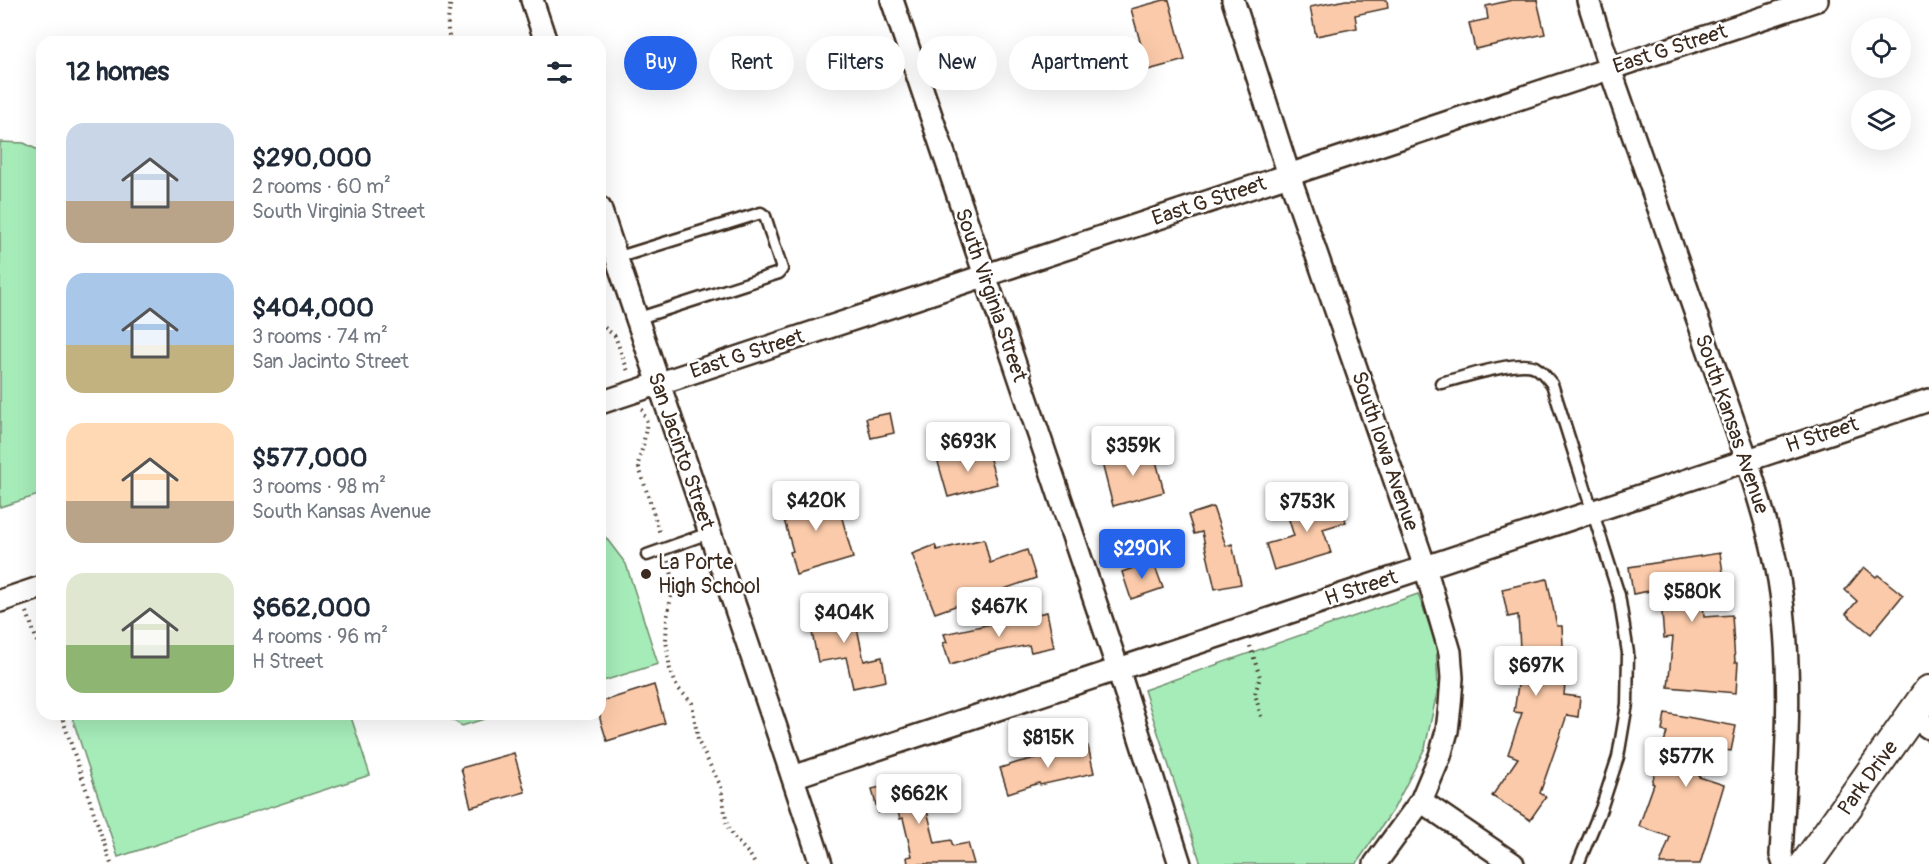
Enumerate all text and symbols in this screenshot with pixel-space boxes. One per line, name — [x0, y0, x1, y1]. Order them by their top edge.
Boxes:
street label: East G Street — [1609, 18, 1731, 80]
map controls — [1851, 18, 1911, 150]
button: locate — [1851, 18, 1911, 78]
chip: Buy — [624, 36, 697, 90]
chip: Rent — [709, 36, 794, 90]
chip: Filters — [806, 36, 905, 90]
chip: New — [917, 36, 997, 90]
chip: Apartment — [1009, 36, 1149, 90]
text: 12 homes — [66, 56, 169, 88]
icon: filters — [543, 56, 576, 89]
button: layers — [1851, 90, 1911, 150]
text: $290,000 — [252, 142, 372, 174]
icon: home — [114, 147, 186, 219]
street label: East G Street — [1148, 170, 1270, 232]
text: 2 rooms · 60 m² — [252, 174, 391, 199]
text: South Virginia Street — [252, 199, 425, 224]
street label: South Virginia Street — [949, 205, 1034, 386]
text: $404,000 — [252, 292, 374, 324]
icon: home — [114, 297, 186, 369]
street label: East G Street — [686, 323, 808, 385]
text: 3 rooms · 74 m² — [252, 324, 388, 349]
street label: South Kansas Avenue — [1689, 331, 1776, 518]
text: San Jacinto Street — [252, 349, 409, 374]
street label: South Iowa Avenue — [1345, 368, 1425, 535]
street label: San Jacinto Street — [641, 369, 721, 534]
street label: H Street — [1782, 410, 1862, 459]
pin: $693K — [926, 422, 1010, 473]
pin: $359K — [1091, 426, 1175, 477]
text: $693K — [940, 429, 996, 454]
text: $359K — [1105, 433, 1161, 458]
text: $577,000 — [252, 442, 368, 474]
icon: home — [114, 447, 186, 519]
text: 3 rooms · 98 m² — [252, 474, 386, 499]
pin: $420K — [774, 481, 858, 532]
pin: $753K — [1265, 482, 1349, 533]
text: $420K — [786, 488, 846, 513]
text: $753K — [1279, 489, 1335, 514]
text: South Kansas Avenue — [252, 499, 431, 524]
pin: $290K — [1100, 529, 1184, 580]
text: $290K — [1113, 536, 1171, 561]
place label: La Porte High School — [658, 549, 761, 600]
street label: H Street — [1321, 563, 1401, 612]
marker: La Porte High School — [639, 567, 653, 581]
pin: $580K — [1650, 572, 1734, 623]
text: $580K — [1663, 579, 1721, 604]
pin: $467K — [957, 587, 1041, 638]
text: $662,000 — [252, 592, 371, 624]
pin: $404K — [802, 593, 886, 644]
text: $467K — [971, 594, 1027, 619]
icon: home — [114, 597, 186, 669]
text: $404K — [814, 600, 874, 625]
text: 4 rooms · 96 m² — [252, 624, 388, 649]
pin: $697K — [1494, 646, 1578, 697]
text: H Street — [252, 649, 323, 674]
text: $697K — [1508, 653, 1564, 678]
pin: $815K — [1006, 718, 1090, 769]
text: $815K — [1022, 725, 1074, 750]
street label: Park Drive — [1832, 735, 1905, 821]
pin: $577K — [1644, 737, 1728, 788]
text: $577K — [1659, 744, 1713, 769]
pin: $662K — [877, 774, 961, 825]
text: $662K — [890, 781, 948, 806]

